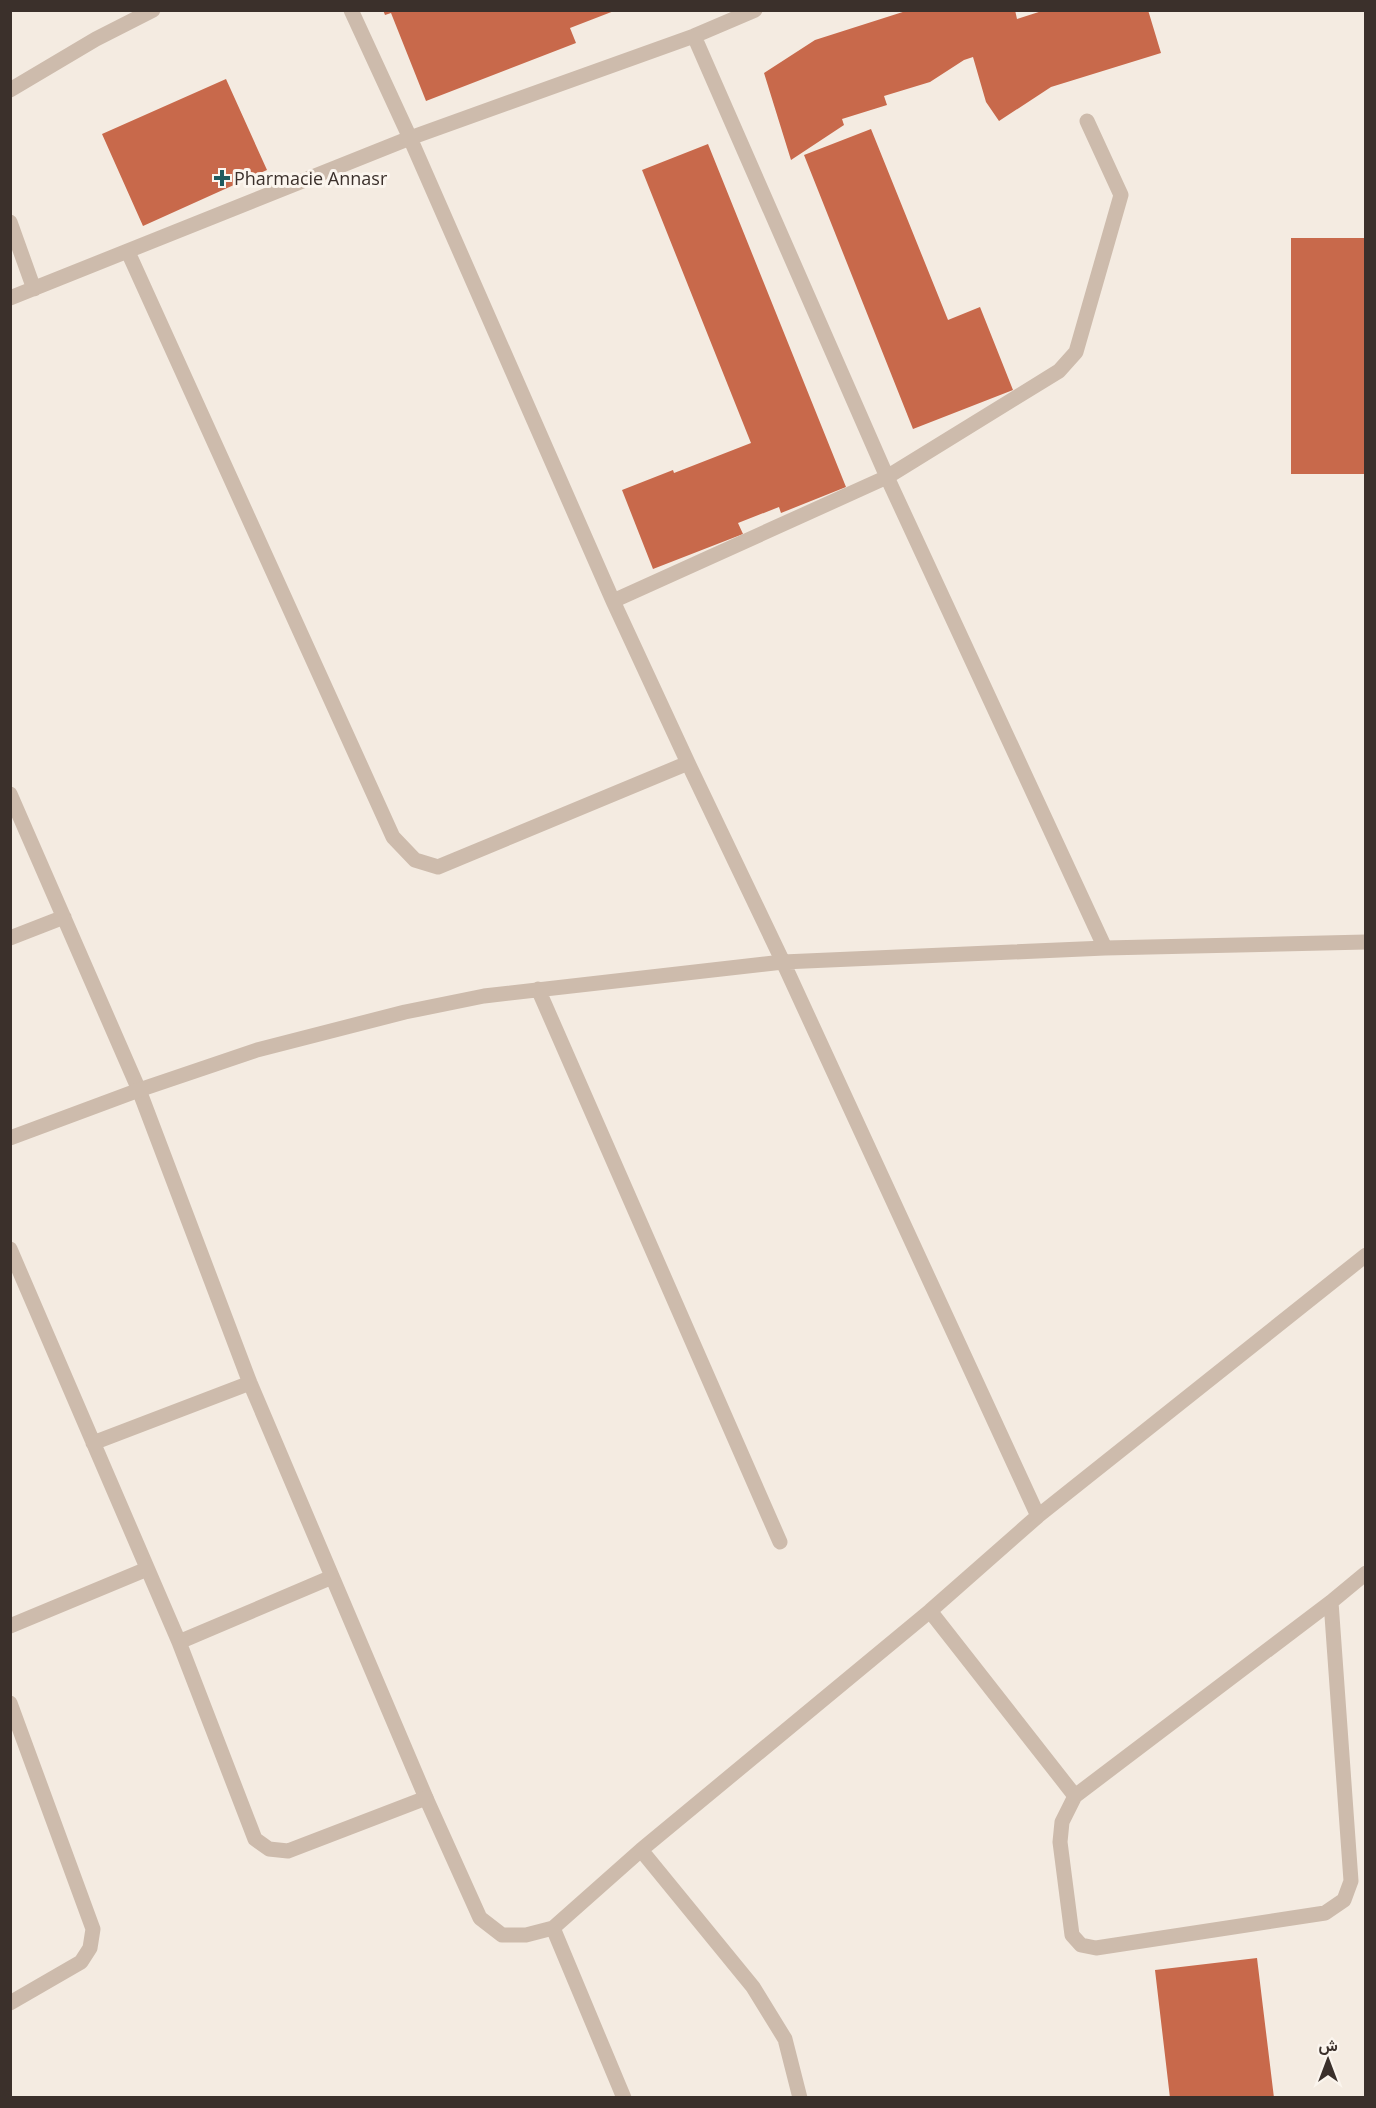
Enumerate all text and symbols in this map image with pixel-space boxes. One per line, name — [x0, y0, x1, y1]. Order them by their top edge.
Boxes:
place label: Pharmacie Annasr — [234, 166, 388, 190]
marker: Pharmacie Annasr — [215, 171, 229, 185]
north arrow — [1298, 2030, 1358, 2090]
text: ش — [1318, 2034, 1338, 2056]

